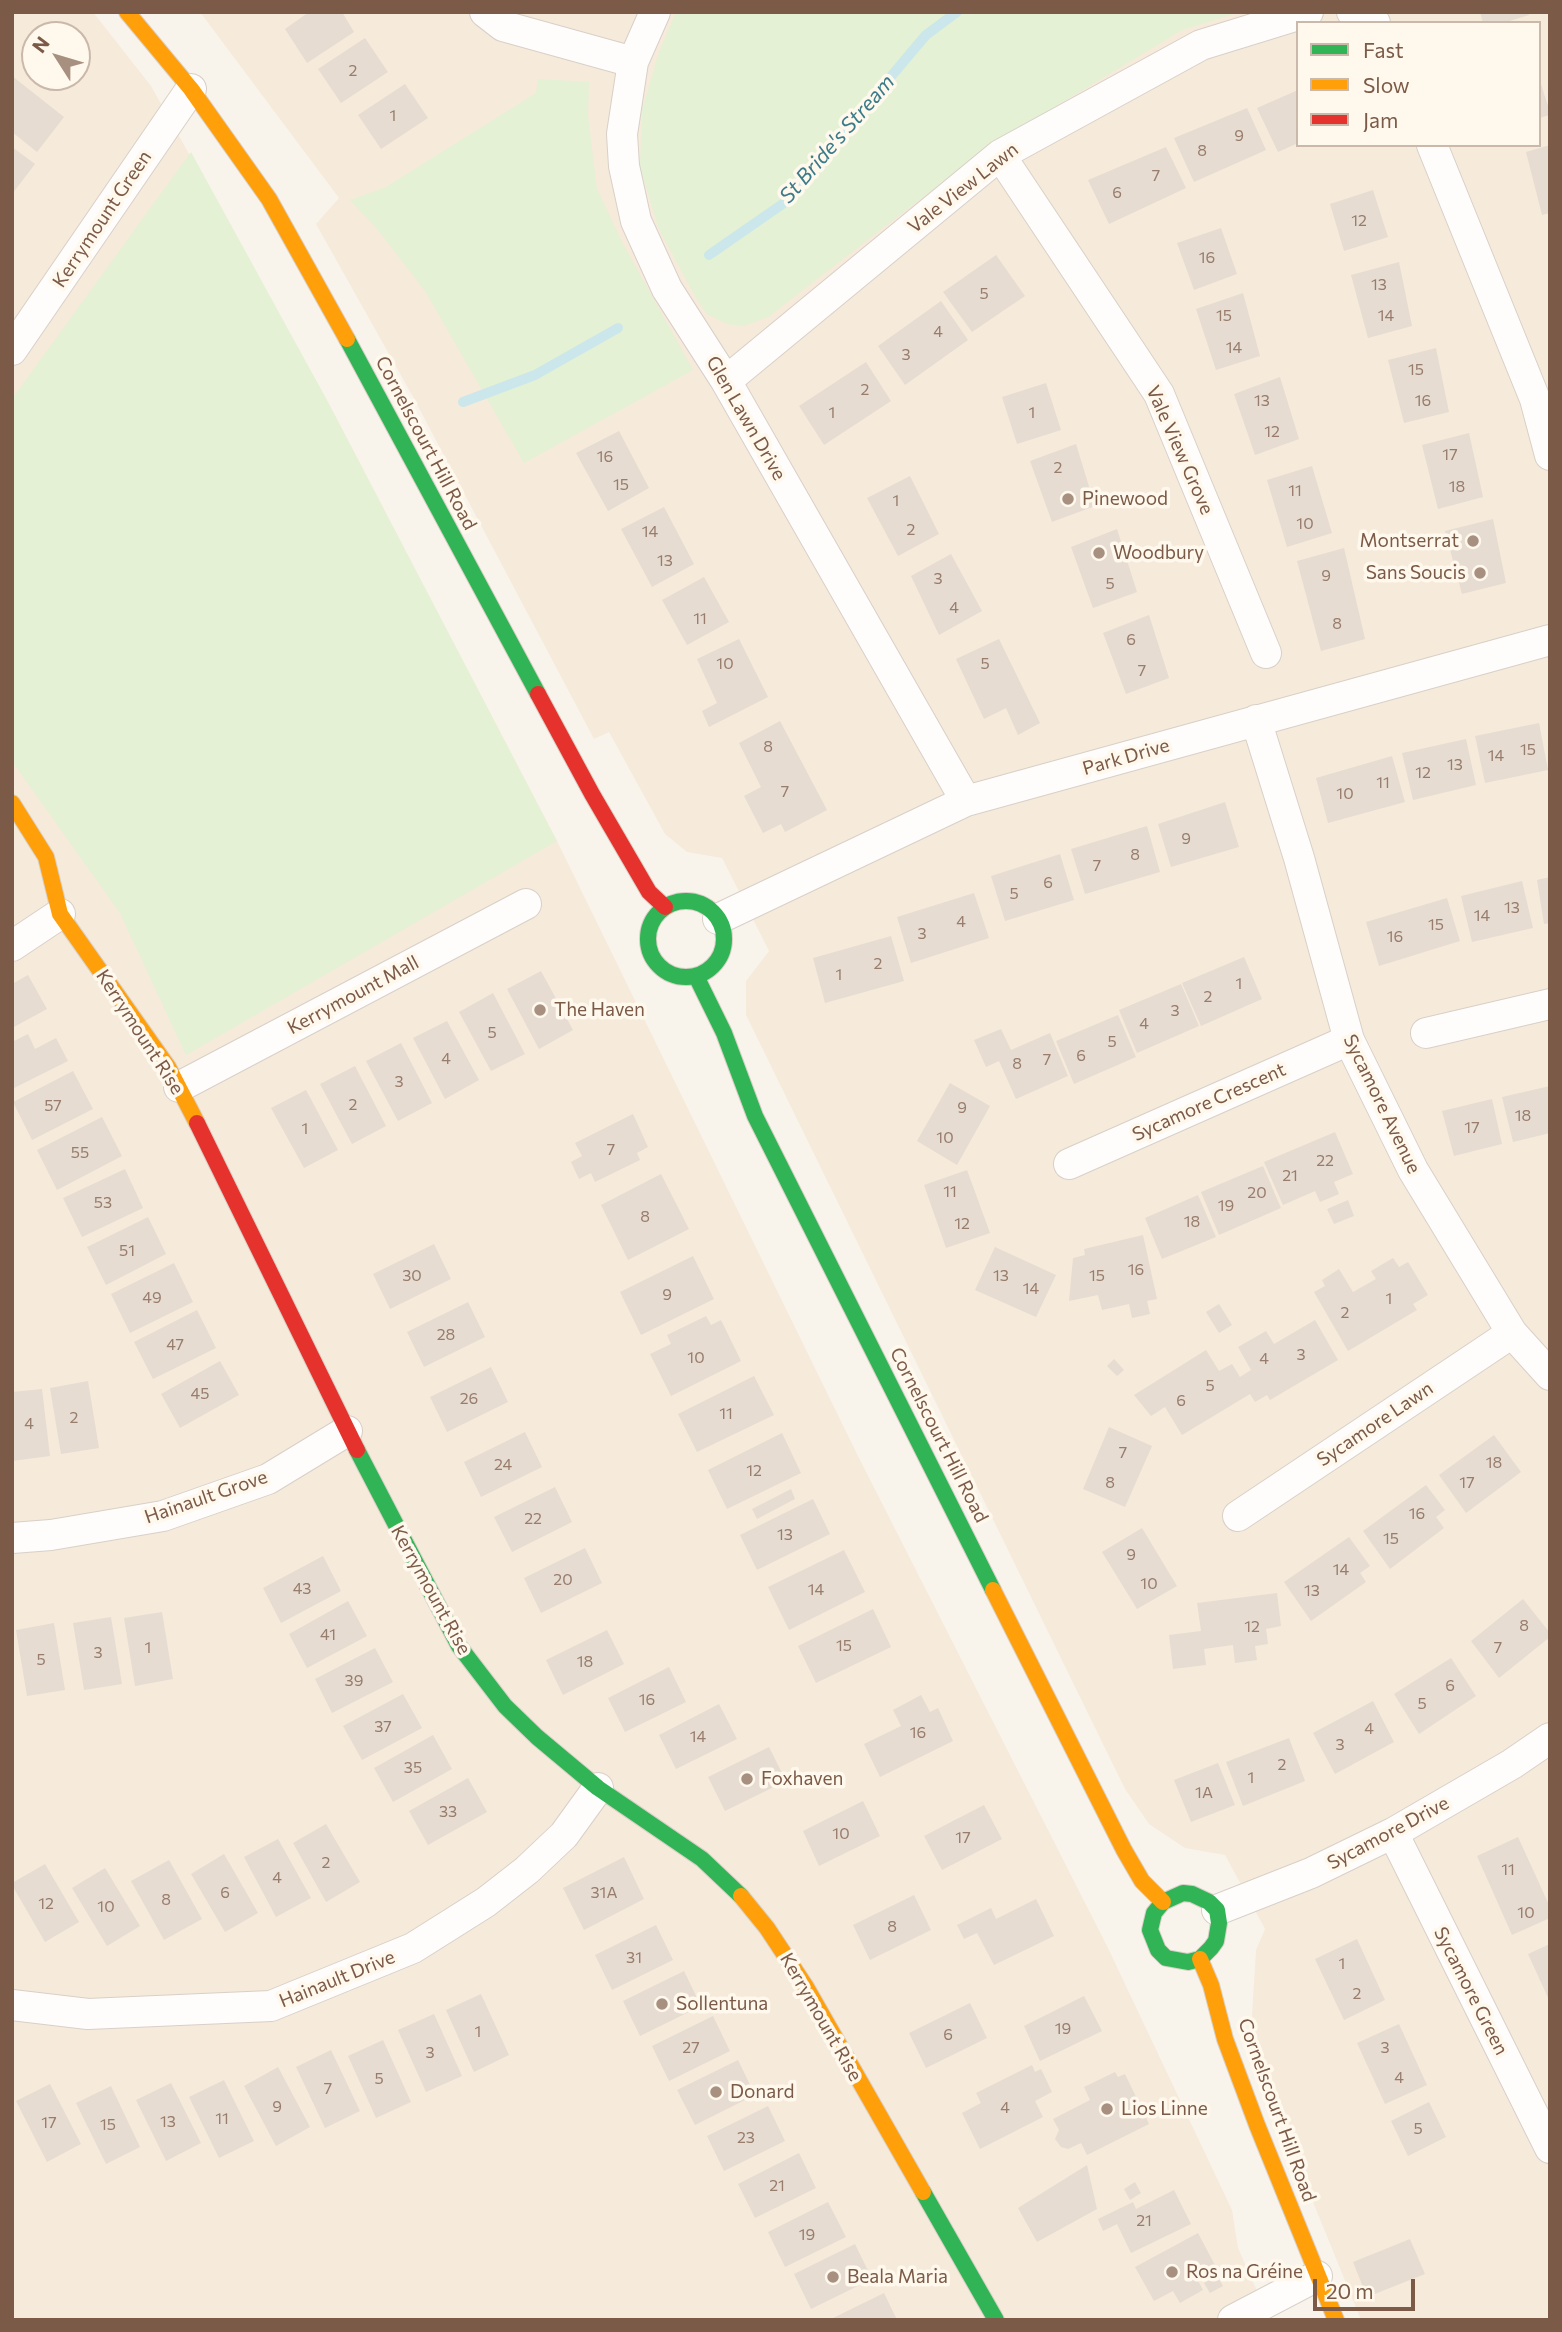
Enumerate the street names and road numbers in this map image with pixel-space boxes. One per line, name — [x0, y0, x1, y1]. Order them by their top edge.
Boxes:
street label: Vale View Lawn — [903, 138, 1023, 238]
street label: Kerrymount Green — [48, 146, 156, 292]
street label: Cornelscourt Hill Road — [371, 352, 481, 534]
street label: Glen Lawn Drive — [701, 352, 791, 484]
street label: Vale View Grove — [1141, 382, 1219, 518]
street label: Park Drive — [1080, 734, 1172, 780]
street label: Kerrymount Mall — [283, 951, 423, 1039]
street label: Kerrymount Rise — [91, 965, 189, 1099]
street label: Sycamore Avenue — [1338, 1031, 1426, 1177]
street label: Sycamore Crescent — [1129, 1058, 1289, 1146]
street label: Cornelscourt Hill Road — [885, 1344, 993, 1526]
street label: Sycamore Lawn — [1313, 1377, 1437, 1471]
street label: Hainault Grove — [142, 1465, 270, 1529]
street label: Kerrymount Rise — [386, 1521, 476, 1659]
street label: Sycamore Drive — [1323, 1791, 1453, 1875]
street label: Sycamore Green — [1429, 1923, 1513, 2059]
street label: Hainault Drive — [276, 1945, 398, 2013]
street label: Kerrymount Rise — [775, 1949, 867, 2085]
street label: Cornelscourt Hill Road — [1233, 2015, 1321, 2205]

